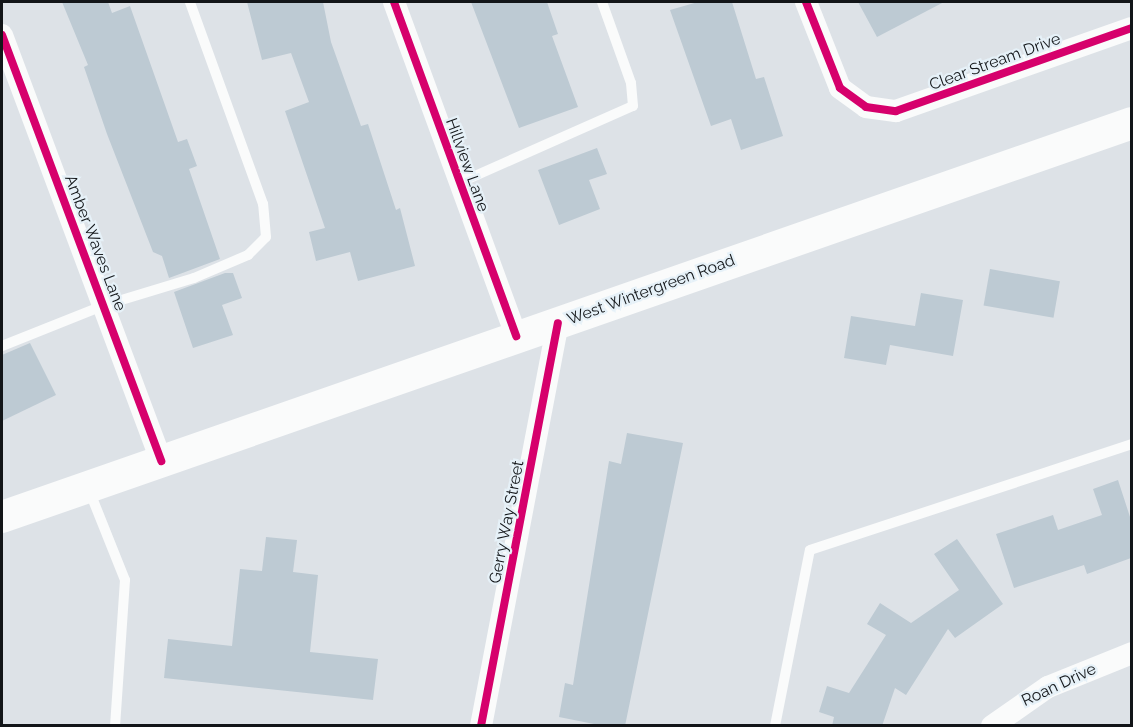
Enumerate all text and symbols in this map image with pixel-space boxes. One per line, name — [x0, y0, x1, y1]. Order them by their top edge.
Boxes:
street label: Clear Stream Drive — [927, 29, 1063, 95]
street label: Hillview Lane — [441, 115, 493, 215]
street label: Amber Waves Lane — [60, 172, 130, 314]
street label: West Wintergreen Road — [564, 251, 738, 329]
street label: Gerry Way Street — [486, 458, 528, 586]
street label: Roan Drive — [1019, 659, 1099, 711]

